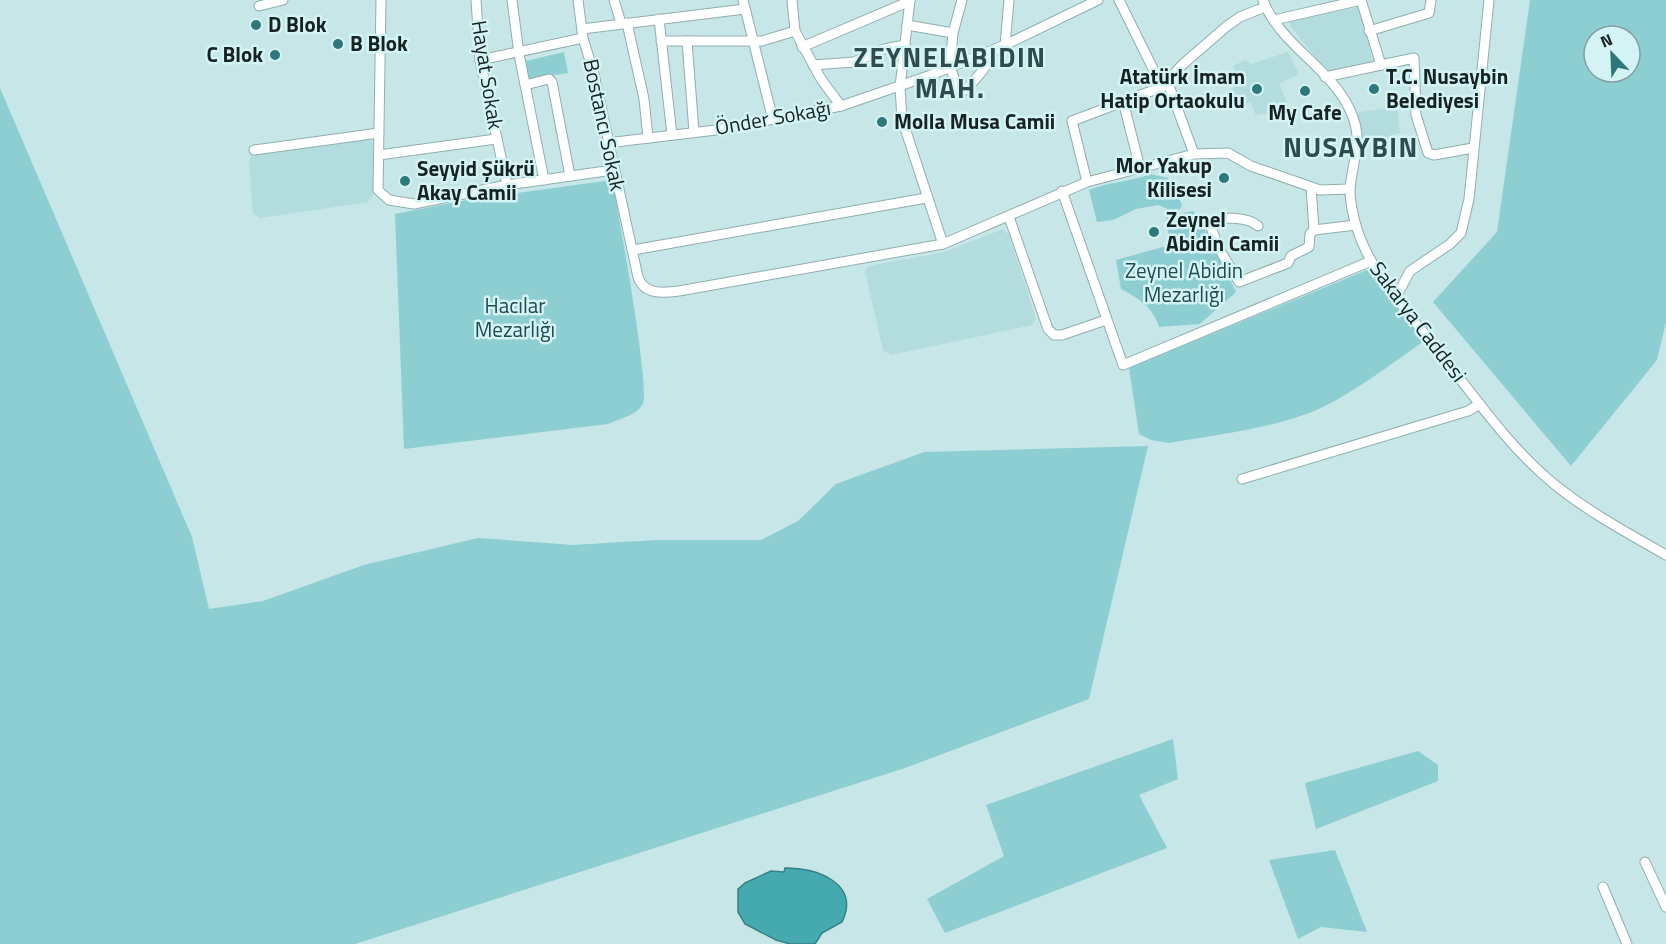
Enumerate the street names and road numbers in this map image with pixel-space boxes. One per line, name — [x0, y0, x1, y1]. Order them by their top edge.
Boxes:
street label: Hayat Sokak — [464, 18, 512, 132]
street label: Bostancı Sokak — [575, 56, 635, 194]
street label: Önder Sokağı — [712, 91, 833, 143]
street label: Sakarya Caddesi — [1363, 254, 1475, 388]

